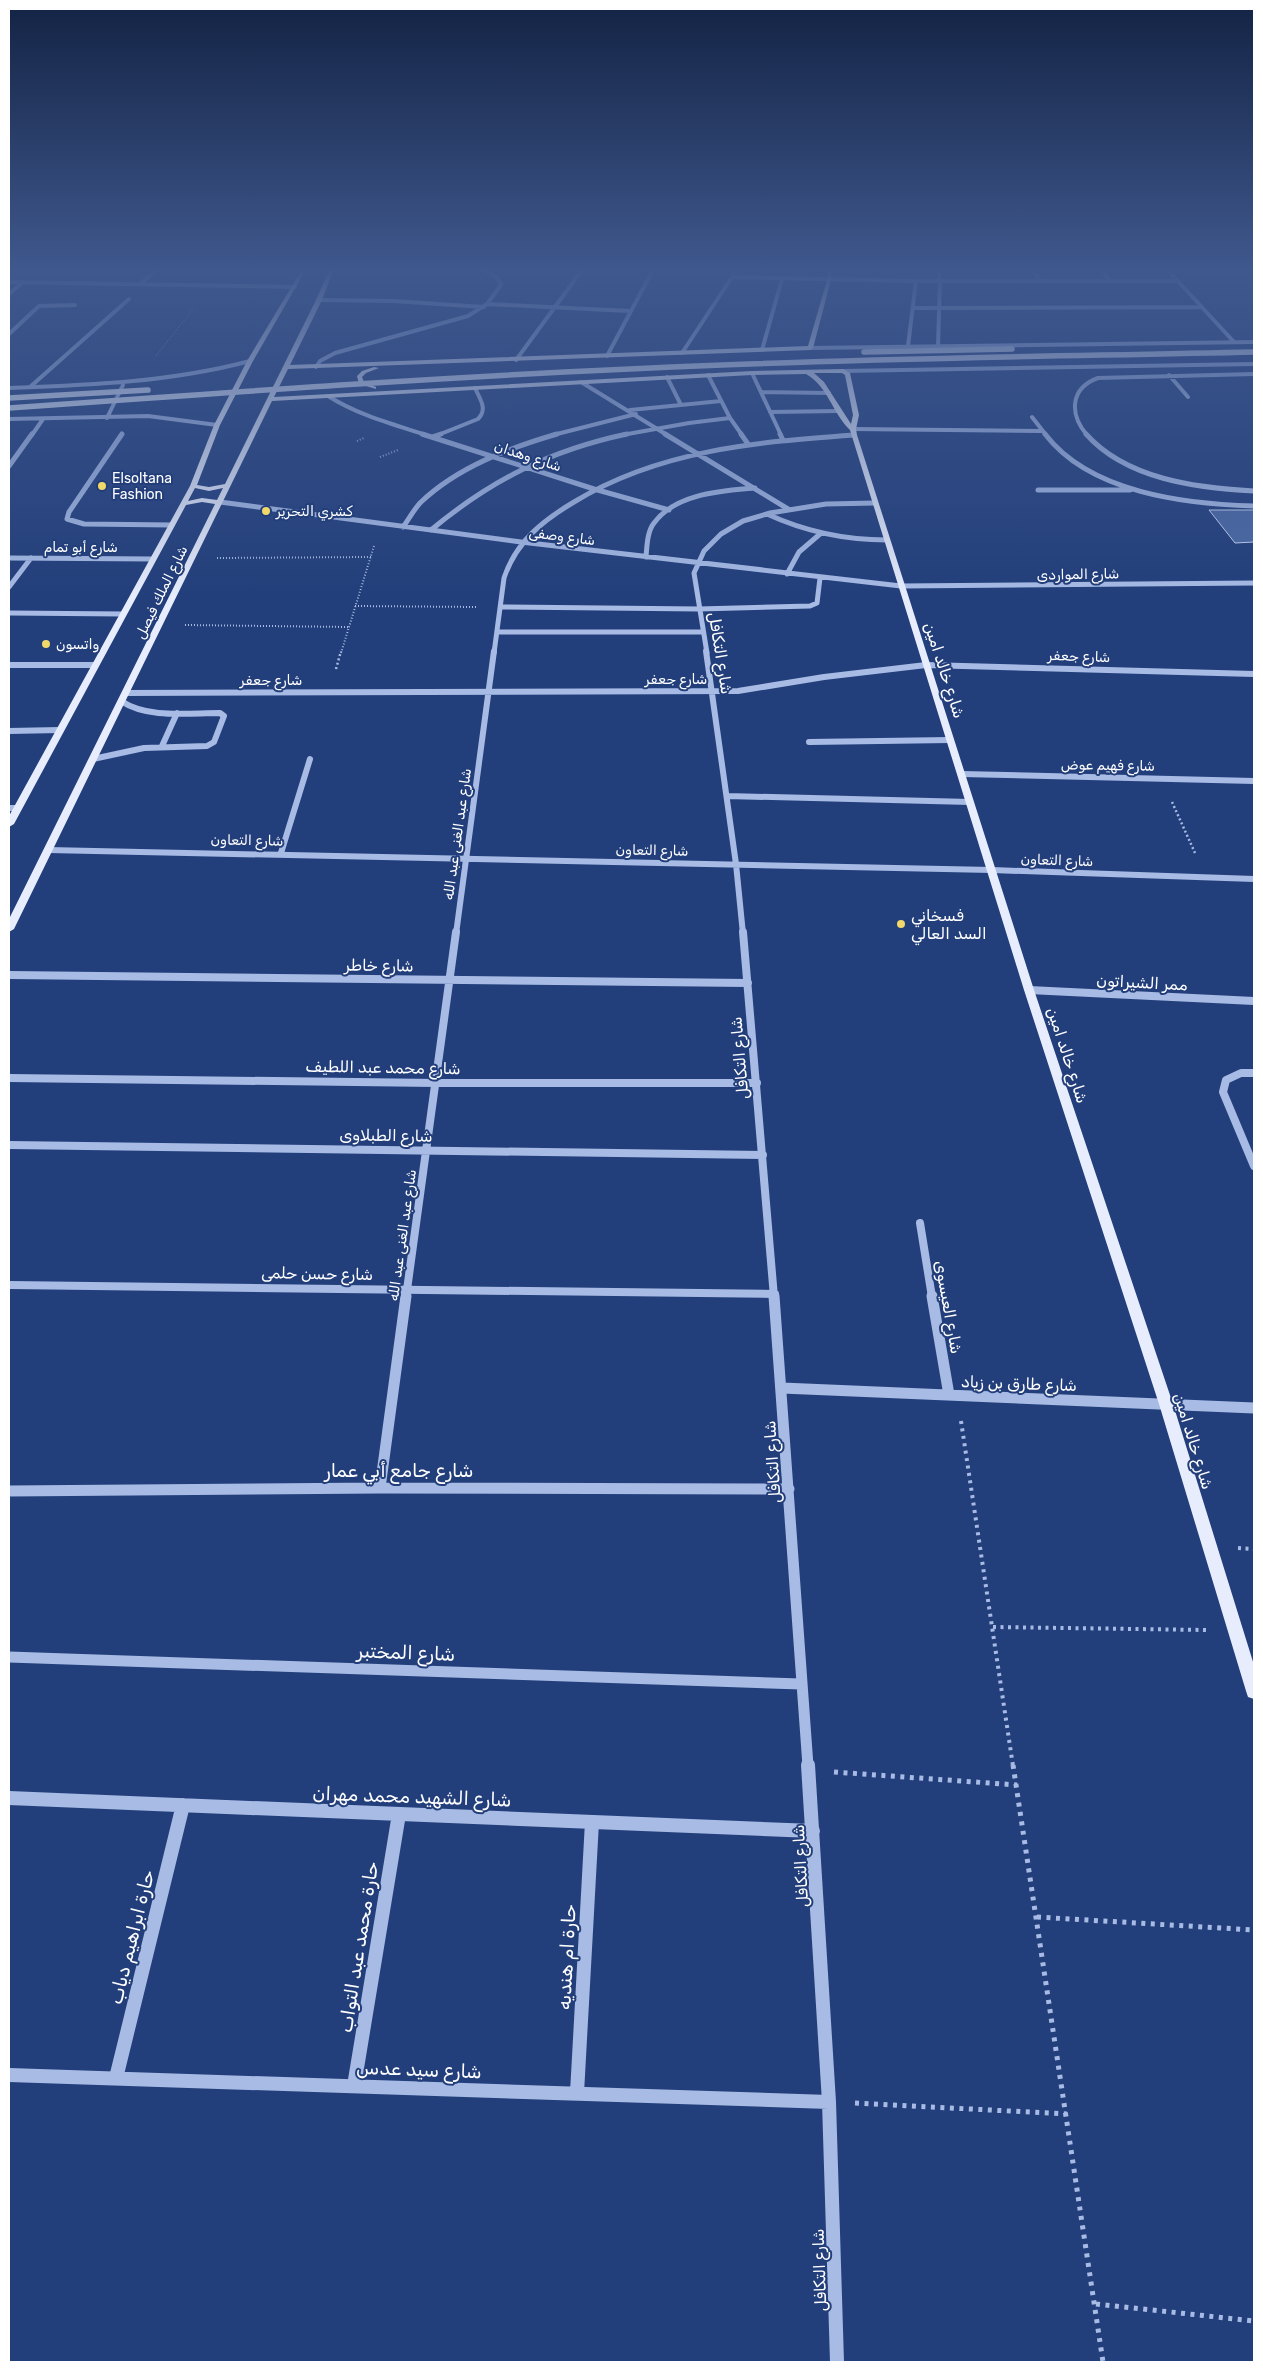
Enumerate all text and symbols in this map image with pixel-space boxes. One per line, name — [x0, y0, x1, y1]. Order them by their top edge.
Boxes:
street label: شارع وهدان — [491, 438, 564, 477]
place label: Elsoltana Fashion — [112, 470, 172, 503]
marker: Elsoltana Fashion — [96, 480, 108, 492]
place label: كشري التحرير — [275, 503, 354, 521]
marker: كشري التحرير — [260, 505, 272, 517]
street label: شارع وصفى — [527, 524, 596, 551]
street label: شارع أبو تمام — [44, 539, 118, 558]
street label: شارع الملك فيصل — [132, 543, 193, 643]
street label: شارع المواردى — [1037, 565, 1119, 586]
street label: شارع التكافل — [703, 611, 736, 696]
street label: شارع خالد امين — [918, 620, 969, 721]
place label: واتسون — [56, 636, 99, 653]
marker: واتسون — [40, 638, 52, 650]
street label: شارع جعفر — [1046, 647, 1111, 668]
street label: شارع جعفر — [644, 671, 707, 690]
street label: شارع جعفر — [239, 672, 302, 691]
street label: شارع فهيم عوض — [1061, 756, 1155, 777]
street label: شارع عبد الغنى عبد الله — [440, 767, 477, 901]
street label: شارع التعاون — [210, 831, 283, 852]
street label: شارع التعاون — [615, 841, 688, 862]
street label: شارع التعاون — [1020, 851, 1094, 872]
place label: فسخاني السد العالي — [911, 906, 987, 946]
marker: فسخاني السد العالي — [895, 918, 907, 930]
street label: شارع خاطر — [343, 955, 414, 978]
street label: ممر الشيراتون — [1096, 971, 1188, 995]
street label: شارع خالد امين — [1041, 1005, 1092, 1106]
street label: شارع التكافل — [726, 1016, 755, 1100]
street label: شارع محمد عبد اللطيف — [305, 1057, 461, 1080]
street label: شارع الطبلاوى — [339, 1125, 433, 1148]
street label: شارع عبد الغنى عبد الله — [385, 1168, 422, 1302]
street label: شارع العيسوى — [929, 1259, 966, 1356]
street label: شارع حسن حلمى — [261, 1263, 373, 1286]
street label: شارع طارق بن زياد — [961, 1372, 1077, 1397]
street label: شارع خالد امين — [1168, 1391, 1217, 1492]
street label: شارع التكافل — [760, 1420, 787, 1504]
street label: شارع جامع أبي عمار — [324, 1459, 473, 1485]
street label: شارع المختبر — [355, 1639, 456, 1668]
street label: شارع الشهيد محمد مهران — [312, 1782, 512, 1813]
street label: شارع التكافل — [789, 1824, 814, 1908]
street label: حارة محمد عبد التواب — [334, 1860, 383, 2034]
street label: حارة ابراهيم دياب — [104, 1868, 160, 2007]
street label: حارة ام هنديه — [552, 1904, 582, 2010]
street label: شارع سيد عدس — [356, 2056, 482, 2085]
street label: شارع التكافل — [809, 2228, 832, 2312]

